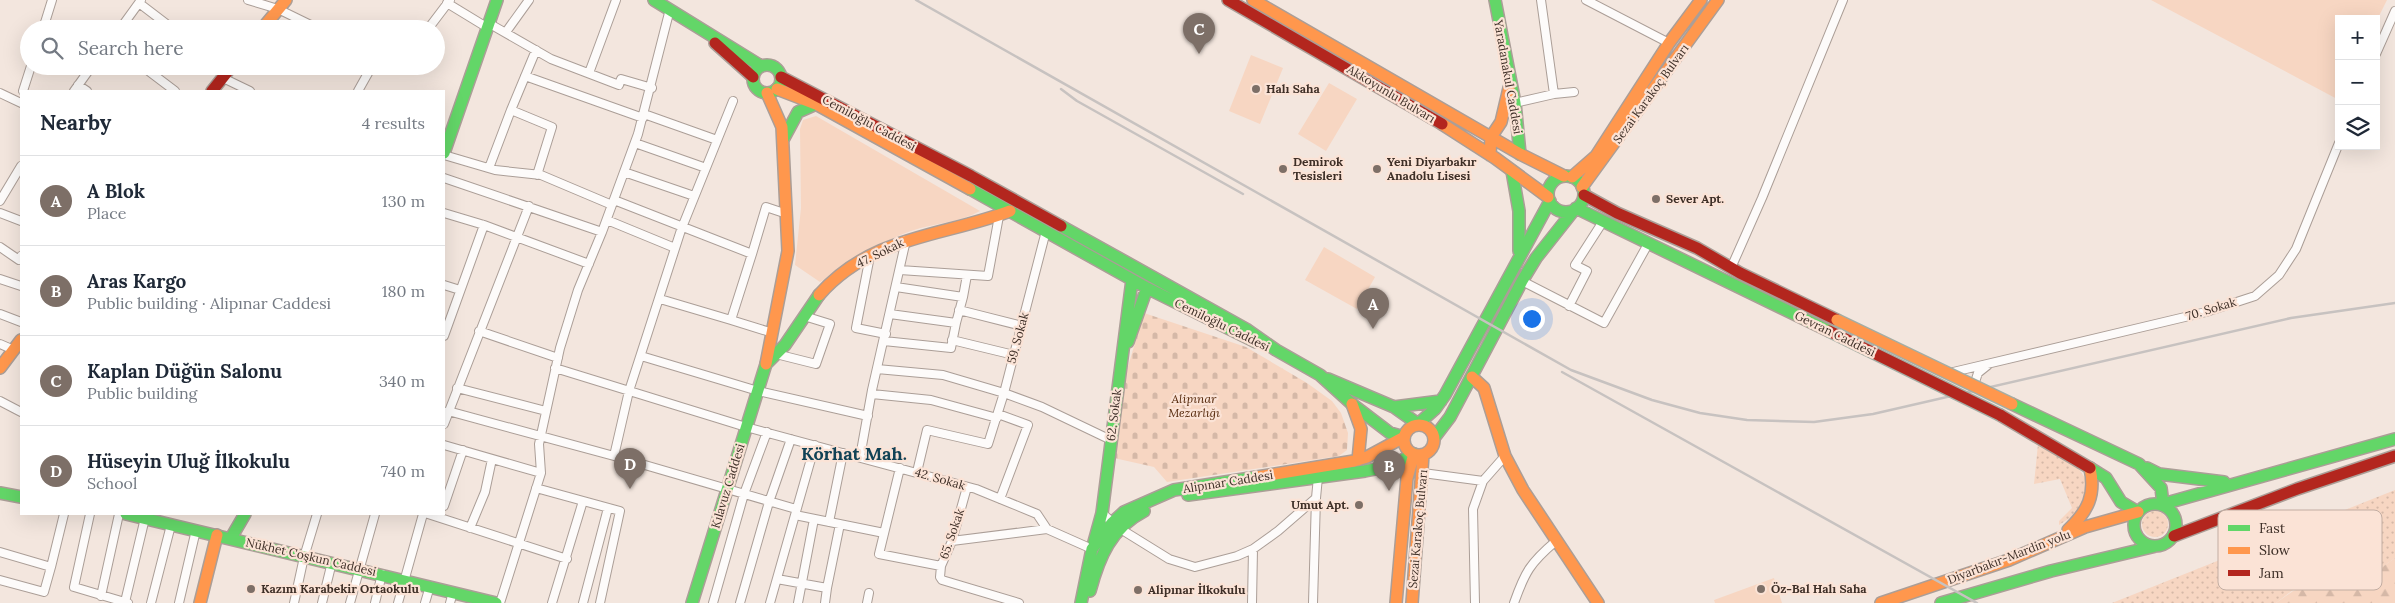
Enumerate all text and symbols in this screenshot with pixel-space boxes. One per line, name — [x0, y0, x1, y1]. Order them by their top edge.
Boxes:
pin: C — [1183, 13, 1215, 54]
map controls — [2335, 15, 2380, 150]
button: + — [2335, 15, 2380, 60]
street label: Yaradanakul Caddesi — [1491, 18, 1526, 135]
search box — [20, 20, 445, 75]
icon: search — [38, 34, 66, 62]
text: Search here — [78, 36, 184, 60]
street label: Sezai Karakoç Bulvarı — [1609, 41, 1692, 146]
button: − — [2335, 60, 2380, 105]
street label: Akkoyunlu Bulvarı — [1344, 61, 1438, 126]
place label: Halı Saha — [1266, 81, 1321, 96]
marker: Halı Saha — [1250, 83, 1262, 95]
street label: Cemiloğlu Caddesi — [820, 91, 919, 154]
button: layers — [2335, 105, 2380, 150]
text: Nearby — [40, 109, 111, 136]
text: 4 results — [362, 113, 425, 133]
place label: Demirok Tesisleri — [1293, 154, 1343, 183]
place label: Yeni Diyarbakır Anadolu Lisesi — [1387, 154, 1477, 183]
marker: Demirok Tesisleri — [1277, 163, 1289, 175]
marker: Yeni Diyarbakır Anadolu Lisesi — [1371, 163, 1383, 175]
text: A Blok — [87, 179, 145, 203]
text: A — [51, 191, 61, 211]
text: 130 m — [382, 191, 425, 211]
place label: Sever Apt. — [1666, 191, 1724, 206]
marker: Sever Apt. — [1650, 193, 1662, 205]
text: Place — [87, 203, 126, 223]
street label: 47. Sokak — [854, 234, 906, 270]
text: Aras Kargo — [87, 269, 186, 293]
text: B — [51, 281, 61, 301]
text: 180 m — [382, 281, 425, 301]
pin: A — [1357, 288, 1389, 329]
text: Public building · Alipınar Caddesi — [87, 293, 331, 313]
street label: 70. Sokak — [2184, 294, 2238, 323]
street label: Cemiloğlu Caddesi — [1172, 295, 1272, 354]
your location — [1519, 306, 1545, 332]
street label: Gevran Caddesi — [1792, 308, 1878, 360]
street label: 59. Sokak — [1004, 310, 1032, 365]
text: Kaplan Düğün Salonu — [87, 359, 282, 383]
text: C — [50, 371, 62, 391]
text: 340 m — [379, 371, 425, 391]
text: Public building — [87, 383, 197, 403]
street label: 62. Sokak — [1103, 387, 1124, 442]
park label: Alipınar Mezarlığı — [1168, 391, 1220, 420]
street label: Kılavuz Caddesi — [708, 442, 748, 530]
district label: Körhat Mah. — [801, 442, 907, 465]
pin: D — [614, 448, 646, 489]
text: Hüseyin Uluğ İlkokulu — [87, 449, 290, 473]
pin: B — [1373, 450, 1405, 491]
text: D — [50, 461, 62, 481]
text: 740 m — [381, 461, 425, 481]
street label: 42. Sokak — [913, 464, 968, 493]
street label: Alipınar Caddesi — [1181, 467, 1274, 496]
street label: Sezai Karakoç Bulvarı — [1405, 469, 1430, 589]
text: School — [87, 473, 137, 493]
place label: Umut Apt. — [1291, 497, 1349, 512]
marker: Umut Apt. — [1353, 499, 1365, 511]
street label: 65. Sokak — [936, 506, 967, 561]
legend — [2218, 510, 2382, 590]
text: Fast — [2259, 519, 2286, 537]
street label: Diyarbakır-Mardin yolu — [1945, 526, 2073, 587]
street label: Nükhet Coşkun Caddesi — [244, 534, 378, 579]
text: Slow — [2259, 541, 2291, 559]
text: Jam — [2258, 564, 2284, 582]
place label: Kazım Karabekir Ortaokulu — [261, 581, 419, 596]
place label: Öz-Bal Halı Saha — [1771, 581, 1867, 596]
place label: Alipınar İlkokulu — [1148, 582, 1246, 597]
marker: Kazım Karabekir Ortaokulu — [245, 583, 257, 595]
marker: Öz-Bal Halı Saha — [1755, 583, 1767, 595]
marker: Alipınar İlkokulu — [1132, 584, 1144, 596]

